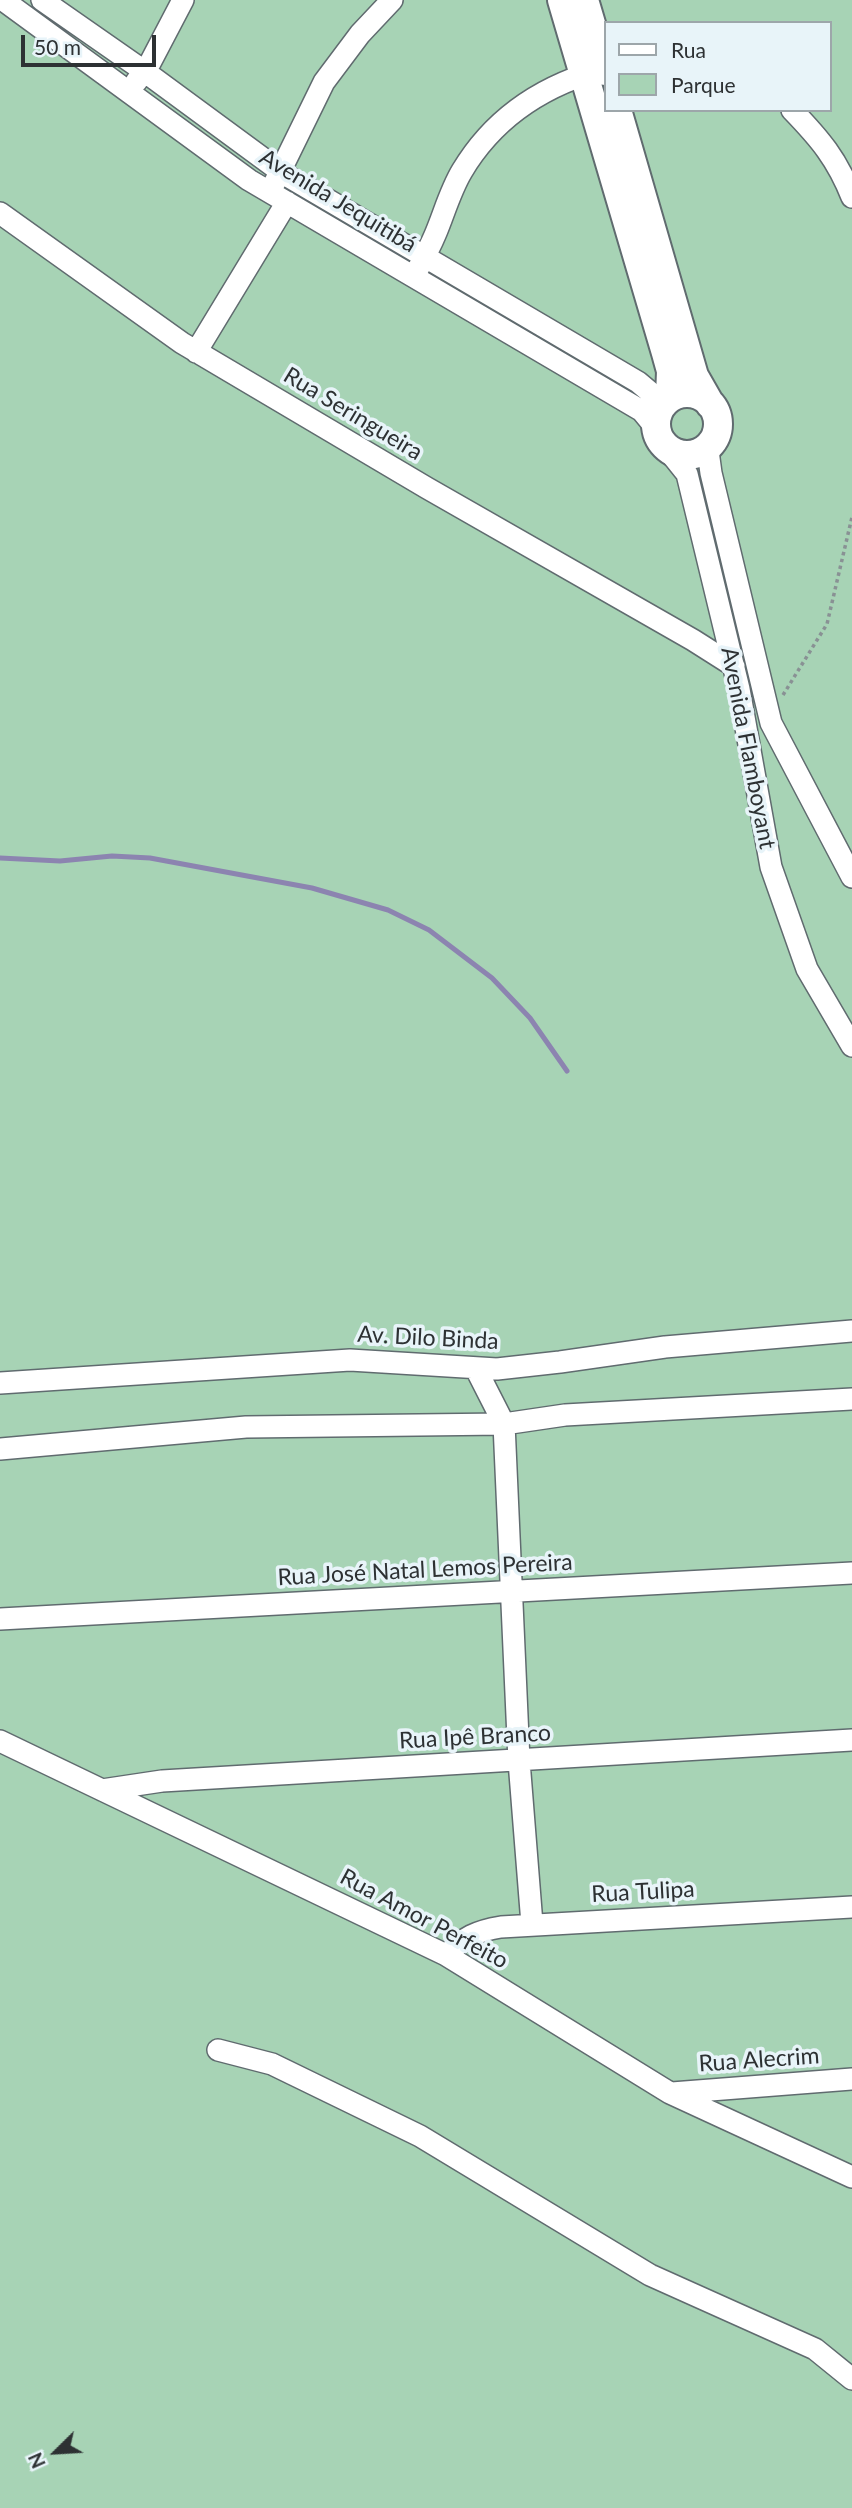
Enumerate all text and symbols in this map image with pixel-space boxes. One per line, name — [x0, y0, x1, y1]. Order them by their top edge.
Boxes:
scale bar — [24, 21, 159, 65]
legend — [604, 21, 831, 112]
text: 50 m — [34, 34, 81, 59]
text: Rua — [671, 37, 706, 62]
text: Parque — [671, 72, 736, 97]
street label: Avenida Jequitibá — [255, 143, 421, 259]
street label: Rua Seringueira — [278, 362, 428, 466]
street label: Avenida Flamboyant — [715, 645, 781, 851]
street label: Av. Dilo Binda — [357, 1321, 499, 1355]
street label: Rua José Natal Lemos Pereira — [277, 1548, 573, 1592]
street label: Rua Ipê Branco — [398, 1719, 552, 1755]
street label: Rua Amor Perfeito — [335, 1863, 513, 1975]
street label: Rua Tulipa — [591, 1876, 695, 1908]
street label: Rua Alecrim — [698, 2042, 820, 2078]
north arrow — [21, 2417, 91, 2487]
text: N — [23, 2449, 50, 2472]

